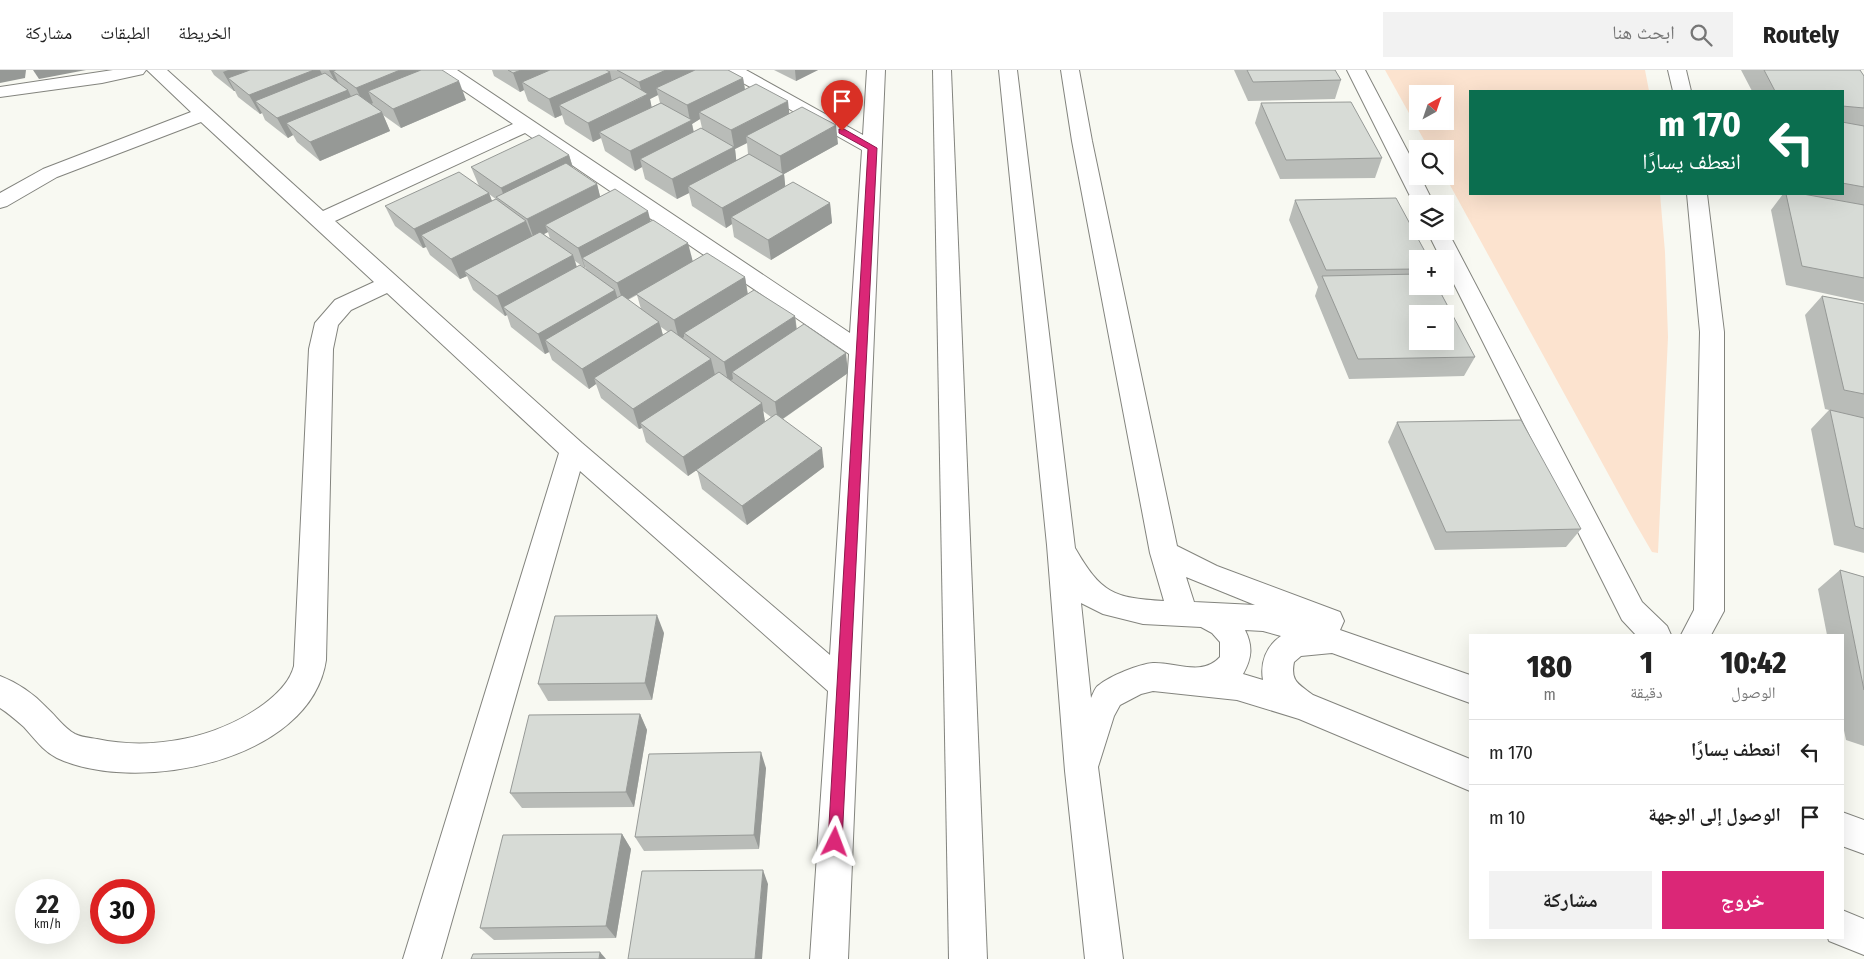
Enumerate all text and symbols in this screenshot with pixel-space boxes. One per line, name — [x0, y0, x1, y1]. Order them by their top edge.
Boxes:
search box — [1383, 12, 1733, 57]
text: ابحث هنا — [1612, 21, 1675, 44]
icon: search — [1687, 21, 1715, 49]
text: Routely — [1763, 21, 1839, 49]
text: مشاركة — [25, 22, 72, 44]
text: الطبقات — [100, 22, 150, 44]
text: الخريطة — [178, 22, 231, 44]
pin — [821, 80, 863, 131]
north arrow — [1409, 85, 1454, 130]
map controls — [1409, 85, 1454, 350]
icon: arrive — [828, 87, 856, 115]
text: 170 m — [1658, 103, 1741, 145]
icon: left — [1759, 110, 1824, 175]
button: search — [1409, 140, 1454, 185]
text: انعطف يسارًا — [1642, 148, 1741, 175]
button: layers — [1409, 195, 1454, 240]
button: + — [1409, 250, 1454, 295]
button: − — [1409, 305, 1454, 350]
text: 1 — [1640, 645, 1653, 681]
text: 10:42 — [1720, 645, 1786, 681]
text: 180 — [1527, 649, 1572, 685]
text: دقيقة — [1630, 683, 1663, 702]
text: الوصول — [1731, 683, 1775, 702]
text: m — [1543, 685, 1556, 704]
text: انعطف يسارًا — [1691, 738, 1781, 761]
icon: left — [1796, 738, 1824, 766]
text: 170 m — [1489, 741, 1533, 764]
text: الوصول إلى الوجهة — [1648, 803, 1781, 826]
icon: arrive — [1796, 803, 1824, 831]
text: 10 m — [1489, 806, 1525, 829]
position arrow — [808, 815, 860, 867]
button: مشاركة — [1489, 871, 1652, 929]
button: خروج — [1662, 871, 1824, 929]
speed limit sign: 30 — [90, 879, 155, 944]
text: 22 — [36, 890, 59, 920]
text: km/h — [34, 917, 61, 931]

